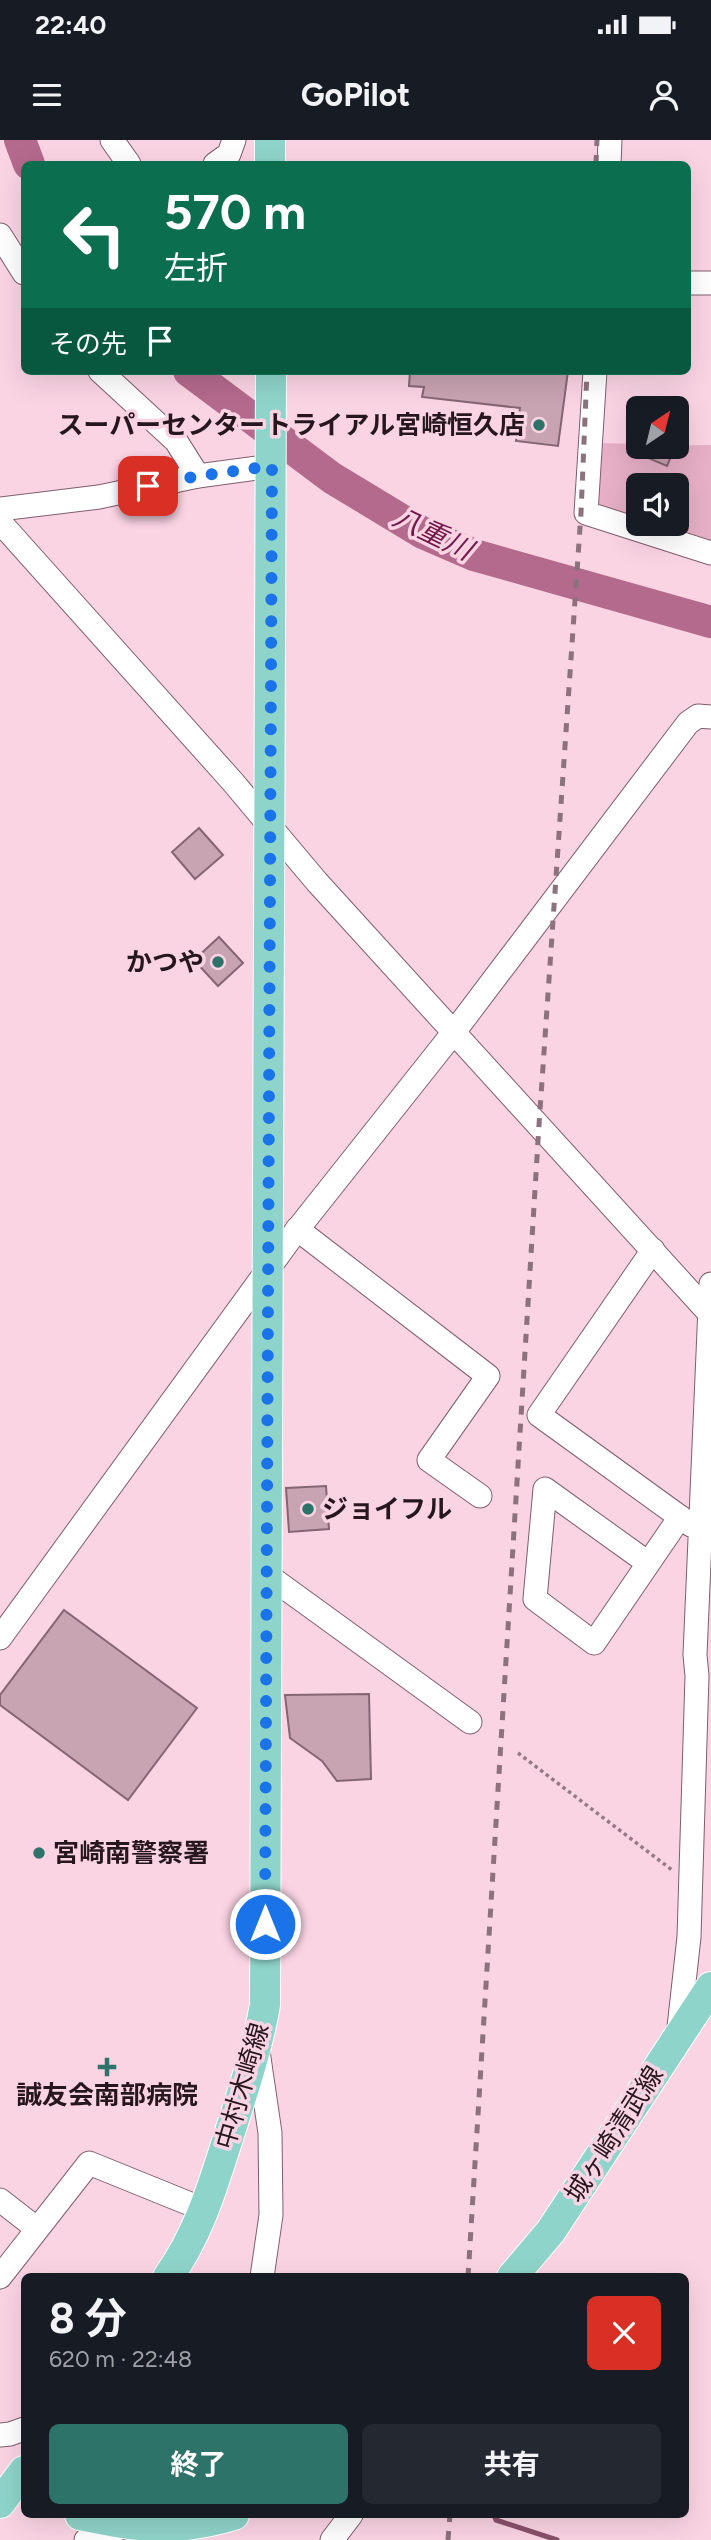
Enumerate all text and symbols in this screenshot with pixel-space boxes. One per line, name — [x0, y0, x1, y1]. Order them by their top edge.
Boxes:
text: 22:40 — [35, 9, 106, 41]
icon: menu — [28, 76, 66, 114]
text: GoPilot — [301, 76, 410, 114]
icon: person — [645, 76, 683, 114]
text: 570 m — [164, 182, 306, 241]
icon: left — [49, 189, 140, 280]
text: 左折 — [164, 249, 228, 287]
icon: arrive — [141, 322, 179, 360]
text: その先 — [49, 328, 127, 360]
north arrow — [626, 396, 690, 458]
map controls — [626, 396, 689, 536]
place label: スーパーセンタートライアル宮崎恒久店 — [58, 409, 525, 441]
marker: スーパーセンタートライアル宮崎恒久店 — [531, 417, 547, 433]
pin — [118, 456, 178, 516]
icon: arrive — [129, 467, 167, 505]
button: sound — [626, 473, 689, 536]
water label: 八重川 — [388, 499, 481, 568]
place label: かつや — [126, 946, 204, 978]
marker: かつや — [210, 954, 226, 970]
place label: ジョイフル — [322, 1493, 452, 1525]
marker: ジョイフル — [300, 1501, 316, 1517]
place label: 宮崎南警察署 — [53, 1837, 209, 1869]
marker: 宮崎南警察署 — [31, 1845, 47, 1861]
position arrow — [228, 1887, 302, 1961]
street label: 中村木崎線 — [209, 2019, 275, 2153]
marker: 誠友会南部病院 — [97, 2057, 117, 2077]
street label: 城ヶ崎清武線 — [558, 2060, 670, 2208]
place label: 誠友会南部病院 — [16, 2079, 198, 2111]
text: 8 分 — [49, 2293, 127, 2344]
button: close — [587, 2296, 661, 2370]
text: 620 m · 22:48 — [49, 2345, 192, 2373]
button: 終了 — [49, 2424, 348, 2504]
button: 共有 — [362, 2424, 661, 2504]

